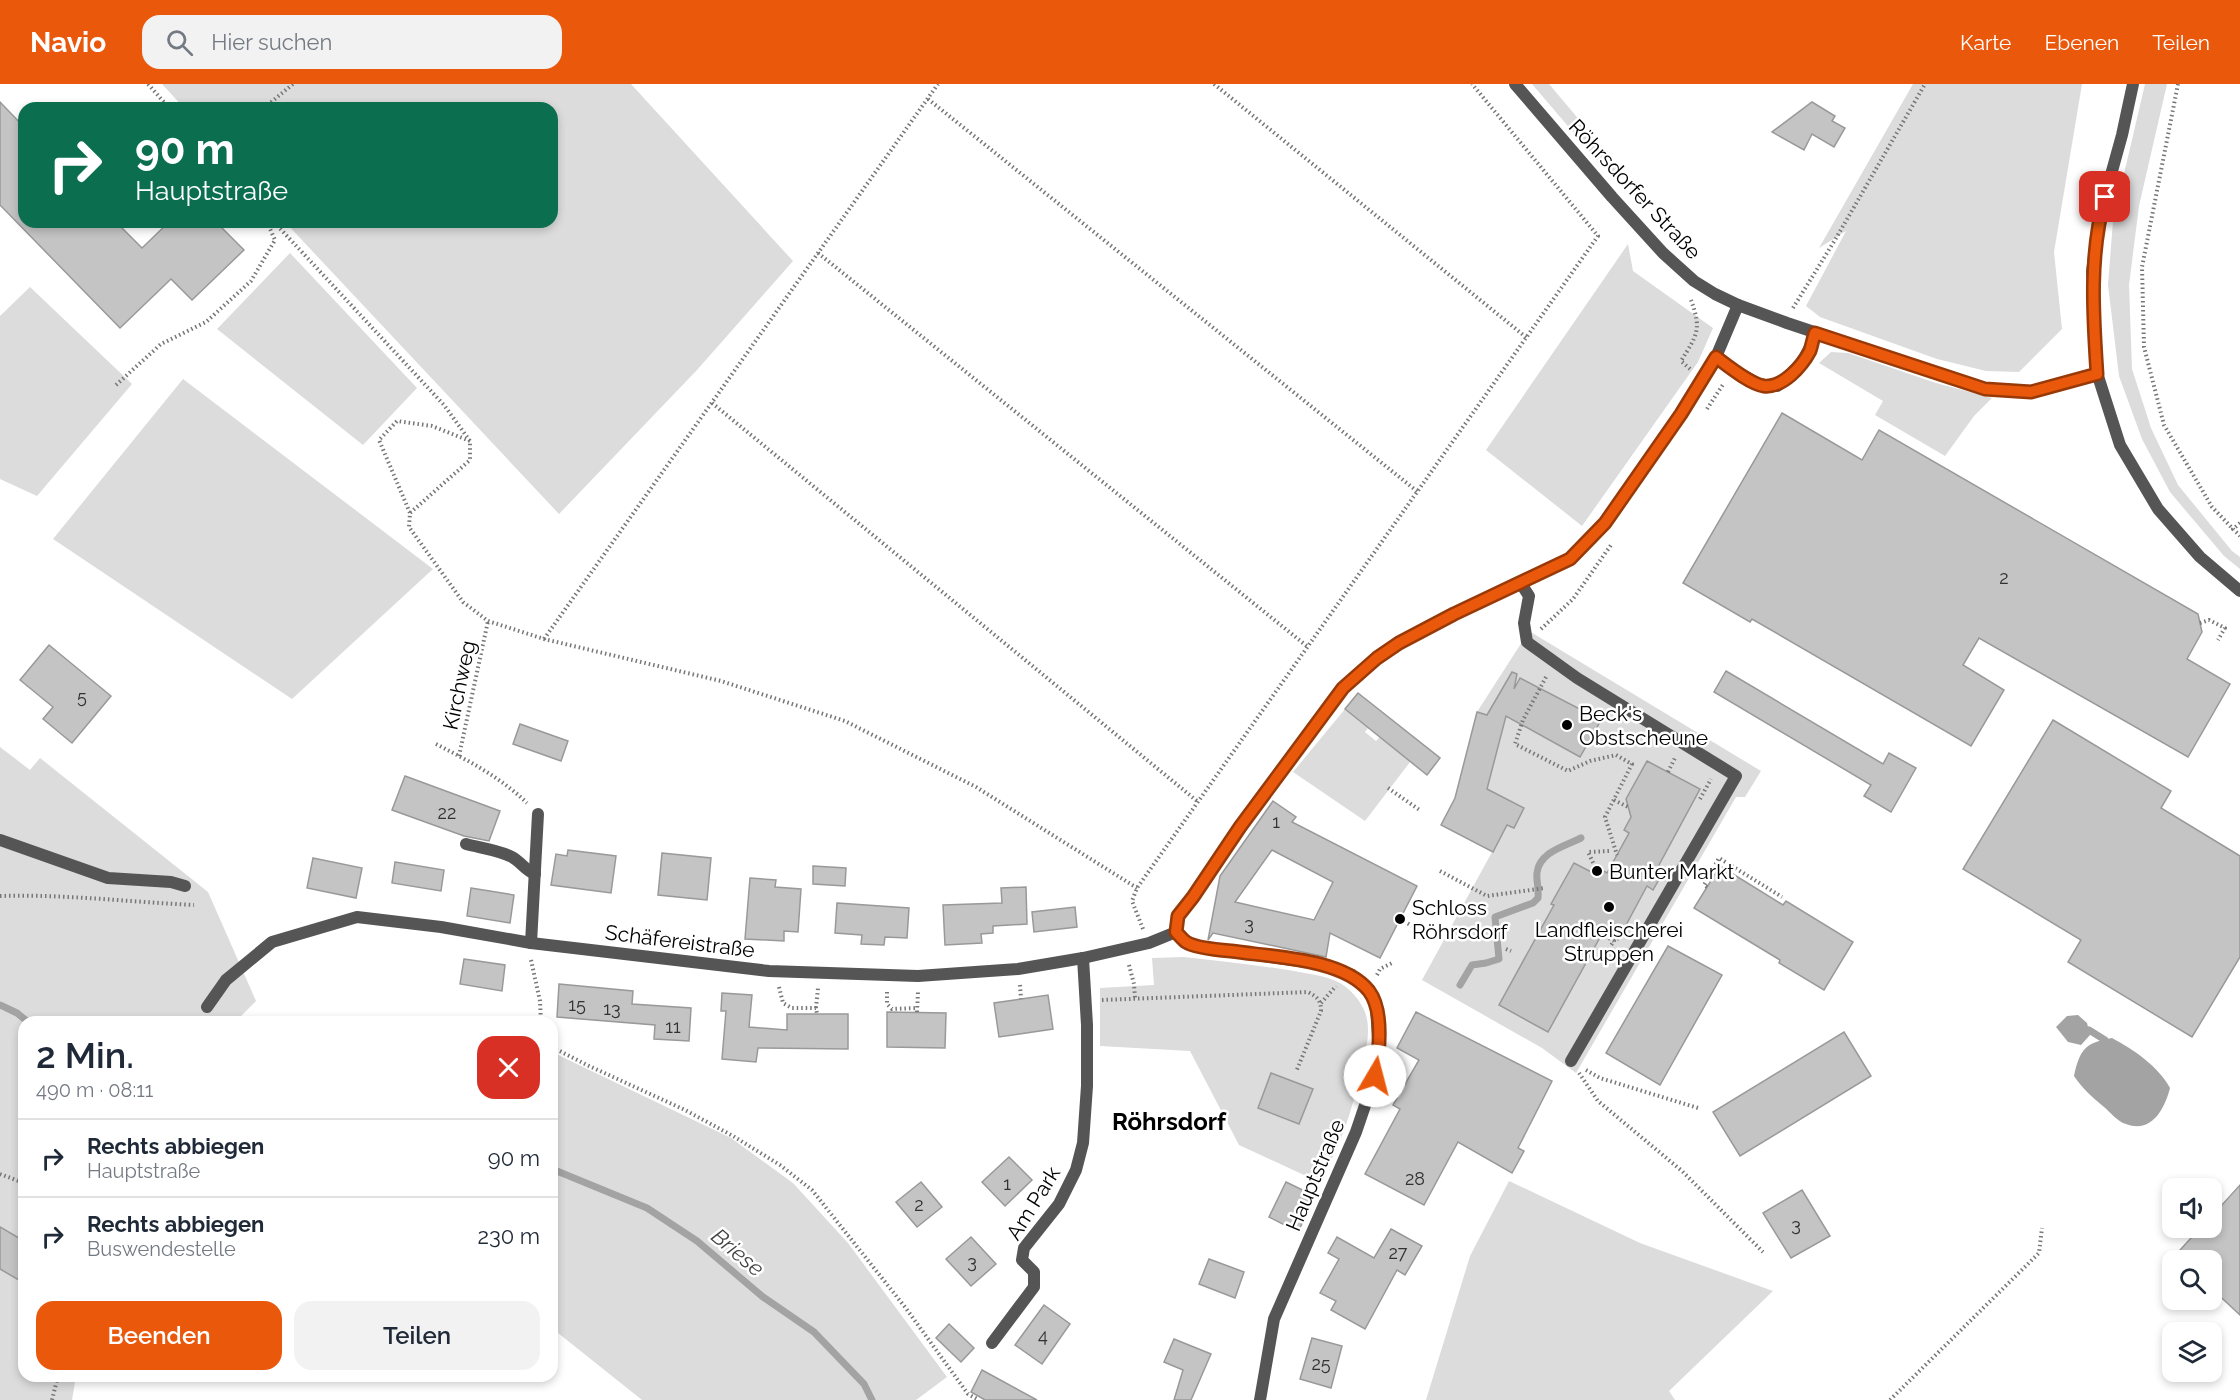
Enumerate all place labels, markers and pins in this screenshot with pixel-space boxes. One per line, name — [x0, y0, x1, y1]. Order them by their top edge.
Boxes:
pin — [2079, 171, 2130, 222]
place label: Beck's Obstscheune — [1579, 701, 1708, 750]
marker: Beck's Obstscheune — [1560, 718, 1574, 732]
place label: Bunter Markt — [1609, 859, 1734, 884]
marker: Bunter Markt — [1590, 864, 1604, 878]
place label: Schloss Röhrsdorf — [1412, 895, 1509, 944]
marker: Landfleischerei Struppen — [1602, 900, 1616, 914]
marker: Schloss Röhrsdorf — [1393, 912, 1407, 926]
place label: Landfleischerei Struppen — [1535, 917, 1683, 966]

